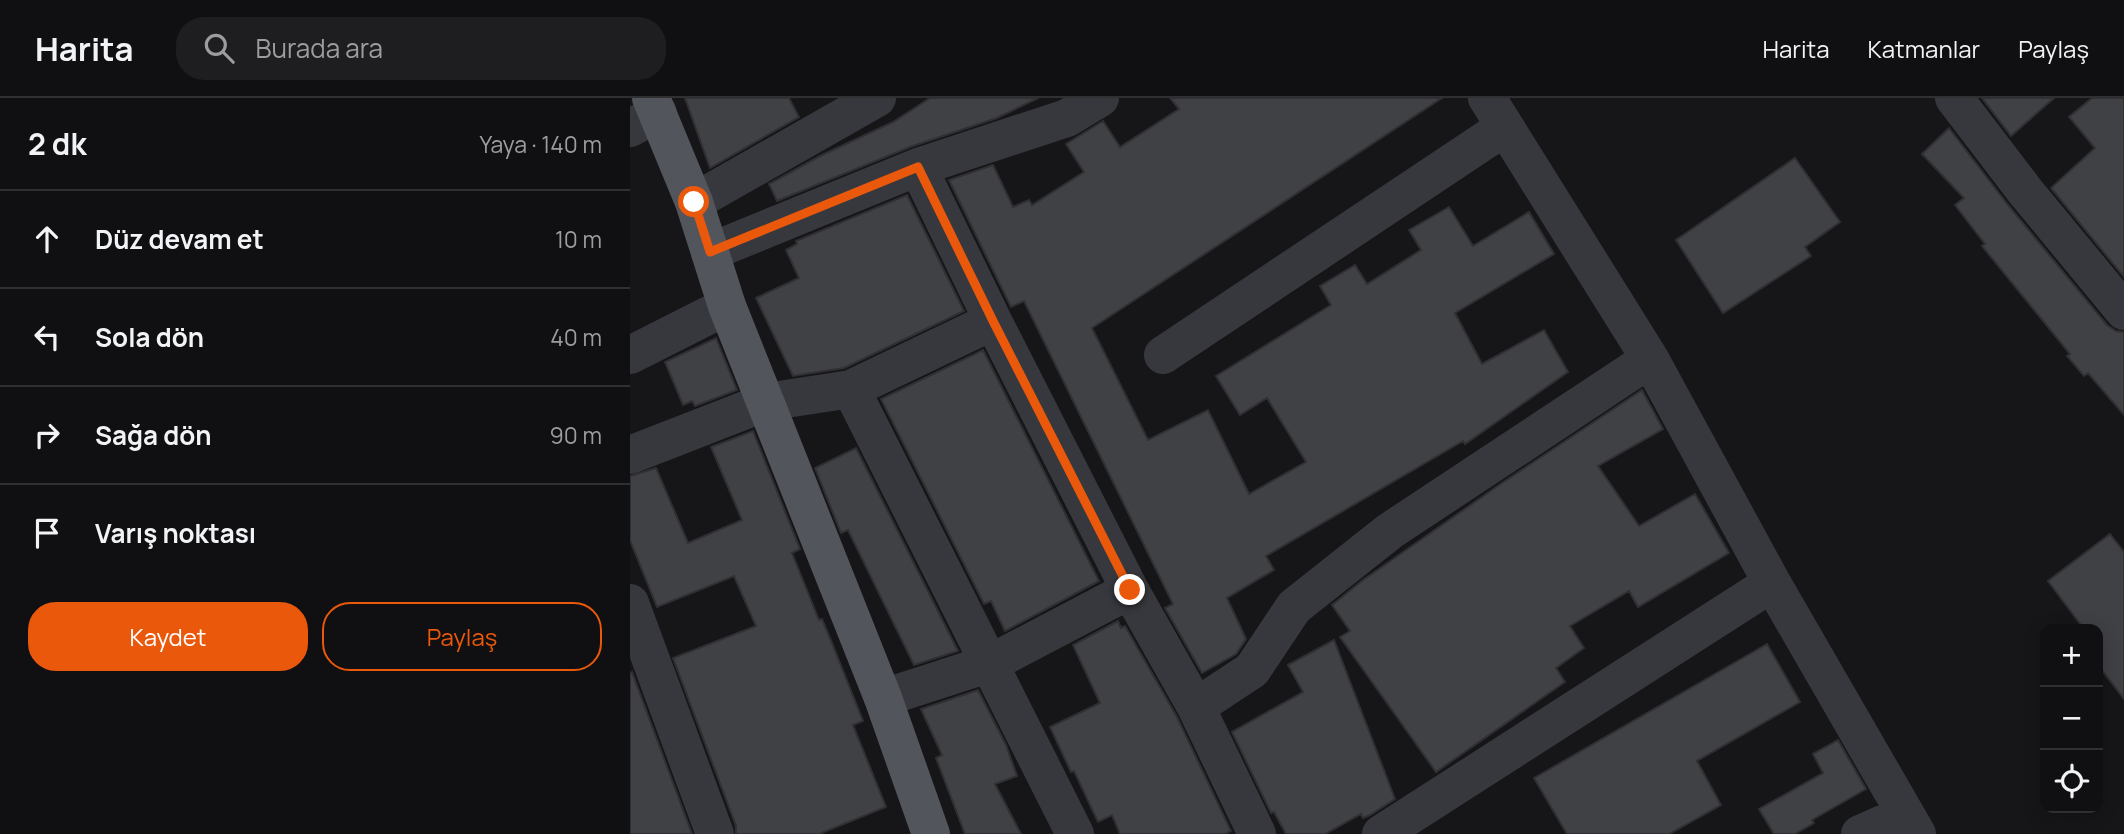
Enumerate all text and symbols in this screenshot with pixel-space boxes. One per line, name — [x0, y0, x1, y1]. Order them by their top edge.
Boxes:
search box — [176, 17, 666, 80]
text: Harita — [35, 26, 134, 71]
icon: search — [200, 29, 238, 67]
text: Burada ara — [256, 30, 383, 66]
text: Harita — [1763, 32, 1830, 65]
text: Katmanlar — [1868, 32, 1980, 65]
text: Paylaş — [2018, 32, 2089, 65]
text: 2 dk — [28, 123, 87, 164]
text: Yaya · 140 m — [479, 128, 602, 160]
route start — [678, 186, 709, 217]
icon: ahead — [28, 220, 66, 258]
text: Düz devam et — [95, 221, 264, 257]
text: 10 m — [555, 223, 602, 255]
icon: left — [28, 318, 66, 356]
text: Sola dön — [95, 319, 204, 355]
text: 40 m — [550, 321, 602, 353]
icon: right — [28, 416, 66, 454]
text: Sağa dön — [95, 417, 212, 453]
text: 90 m — [550, 419, 602, 451]
icon: arrive — [28, 514, 66, 552]
text: Varış noktası — [95, 515, 256, 551]
route end — [1114, 574, 1145, 605]
button: Kaydet — [28, 602, 308, 671]
button: Paylaş — [322, 602, 602, 671]
map controls — [2040, 624, 2103, 813]
button: + — [2040, 624, 2103, 687]
button: − — [2040, 687, 2103, 750]
button: locate — [2040, 750, 2103, 813]

